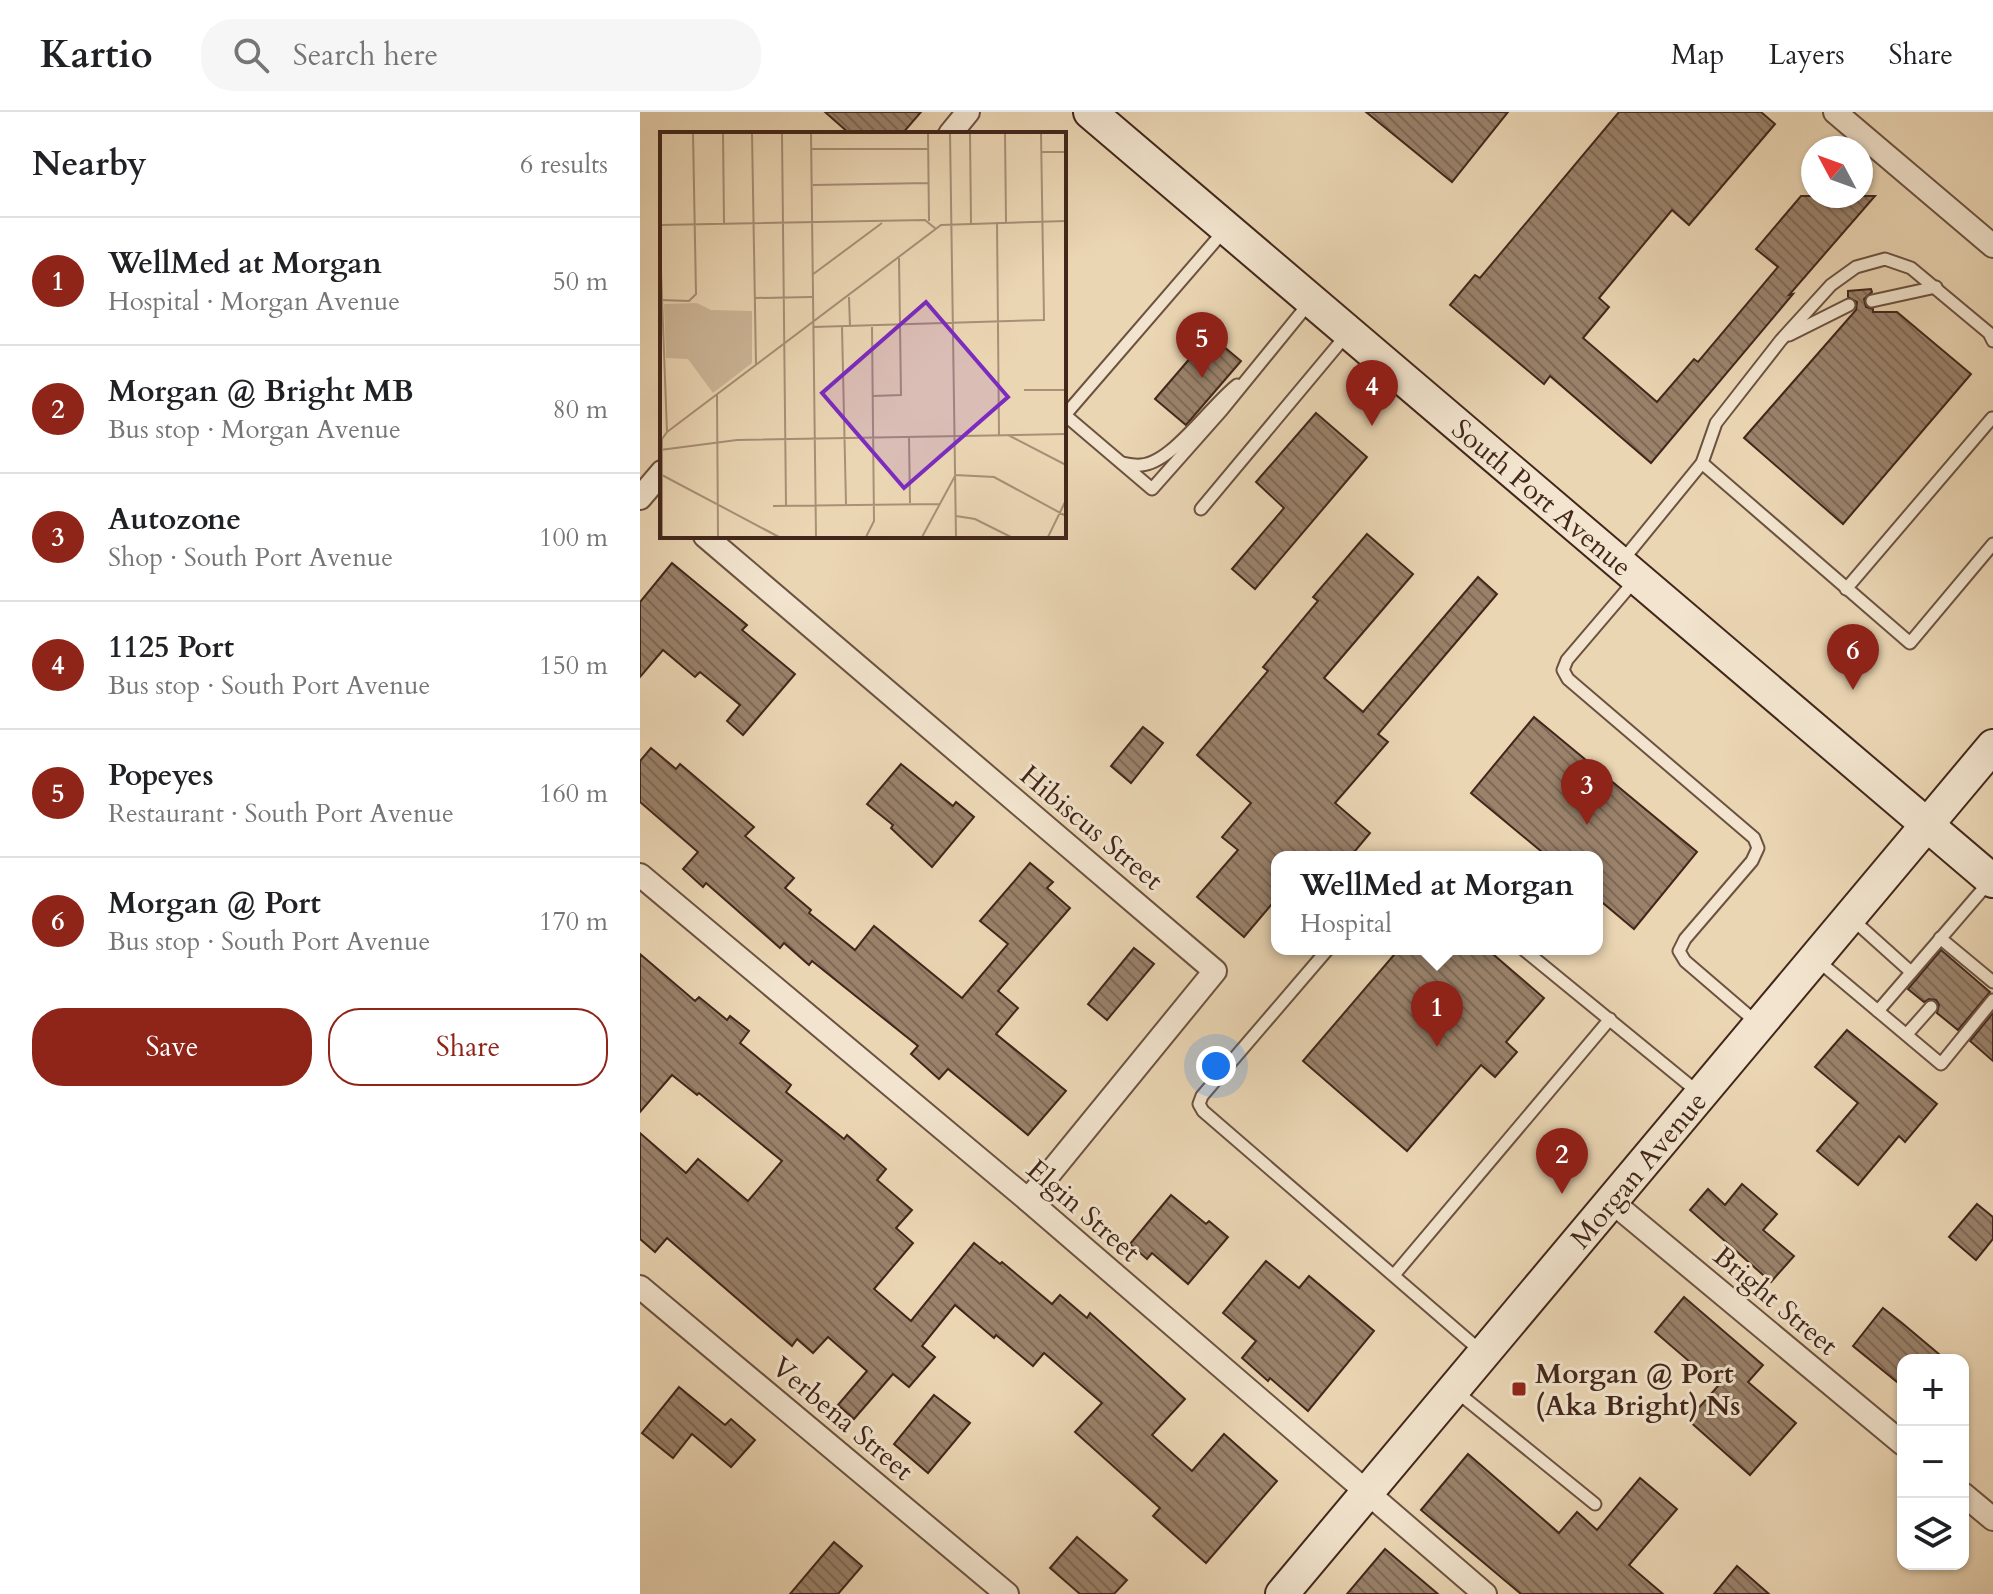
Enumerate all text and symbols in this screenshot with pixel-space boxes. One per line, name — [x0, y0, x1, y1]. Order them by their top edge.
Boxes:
search box — [201, 19, 761, 91]
text: Kartio — [40, 29, 153, 81]
icon: search — [229, 33, 273, 77]
text: Search here — [293, 35, 438, 76]
text: Map — [1671, 36, 1724, 74]
text: Layers — [1768, 36, 1845, 74]
text: Share — [1889, 36, 1953, 74]
inset map — [660, 132, 1066, 538]
north arrow — [1801, 136, 1873, 208]
text: Nearby — [32, 141, 147, 187]
text: 6 results — [520, 147, 608, 182]
text: WellMed at Morgan — [108, 243, 382, 284]
text: 1 — [51, 264, 65, 299]
text: 50 m — [552, 264, 608, 299]
text: Hospital · Morgan Avenue — [108, 284, 400, 319]
pin: 5 — [1176, 312, 1228, 378]
pin: 4 — [1346, 360, 1398, 426]
text: Morgan @ Bright MB — [108, 371, 414, 412]
text: 2 — [51, 392, 65, 427]
text: 80 m — [552, 392, 608, 427]
street label: South Port Avenue — [1443, 410, 1640, 585]
text: Bus stop · Morgan Avenue — [108, 412, 401, 447]
text: Autozone — [108, 499, 241, 540]
text: 3 — [51, 520, 65, 555]
text: 100 m — [539, 520, 608, 555]
text: Shop · South Port Avenue — [108, 540, 393, 575]
pin: 6 — [1827, 624, 1879, 690]
text: 1125 Port — [108, 627, 234, 668]
text: 4 — [51, 648, 65, 683]
text: 150 m — [539, 648, 608, 683]
text: Bus stop · South Port Avenue — [108, 668, 430, 703]
text: Popeyes — [108, 755, 214, 796]
street label: Hibiscus Street — [1012, 757, 1171, 899]
pin: 3 — [1561, 759, 1613, 825]
text: 5 — [51, 776, 65, 811]
text: 160 m — [539, 776, 608, 811]
text: Restaurant · South Port Avenue — [108, 796, 454, 831]
popup — [1271, 851, 1603, 955]
text: WellMed at Morgan — [1300, 865, 1574, 906]
text: Morgan @ Port — [108, 883, 321, 924]
text: 6 — [51, 904, 65, 939]
text: 170 m — [539, 904, 608, 939]
text: Hospital — [1300, 906, 1392, 941]
text: Bus stop · South Port Avenue — [108, 924, 430, 959]
pin: 1 — [1411, 981, 1463, 1047]
button: Save — [32, 1008, 312, 1086]
button: Share — [328, 1008, 608, 1086]
your location — [1196, 1046, 1236, 1086]
street label: Morgan Avenue — [1562, 1084, 1716, 1257]
pin: 2 — [1536, 1128, 1588, 1194]
street label: Elgin Street — [1019, 1151, 1148, 1271]
street label: Bright Street — [1705, 1237, 1846, 1364]
street label: Verbena Street — [763, 1348, 921, 1489]
map controls — [1897, 1354, 1969, 1570]
button: + — [1897, 1354, 1969, 1426]
place label: Morgan @ Port (Aka Bright) Ns — [1535, 1355, 1741, 1425]
marker: Morgan @ Port (Aka Bright) Ns — [1510, 1380, 1528, 1398]
button: − — [1897, 1426, 1969, 1498]
button: layers — [1897, 1498, 1969, 1570]

